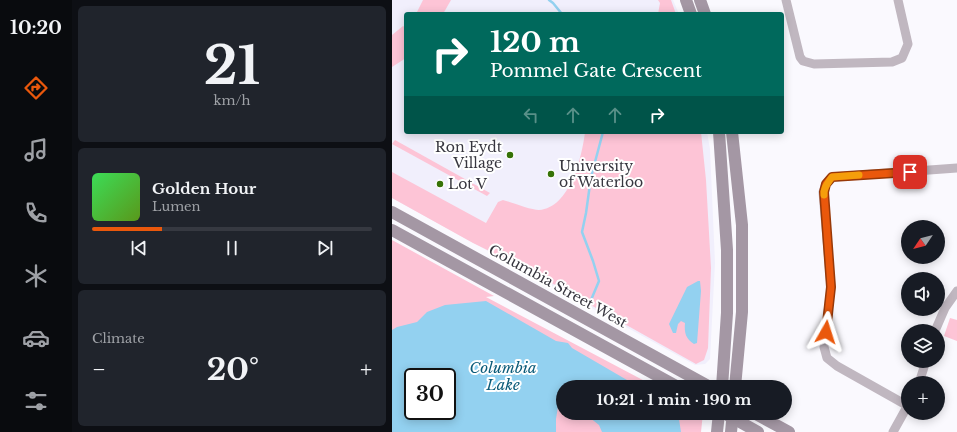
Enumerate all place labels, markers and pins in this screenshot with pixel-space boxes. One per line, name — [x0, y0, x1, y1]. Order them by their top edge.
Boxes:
place label: Ron Eydt Village — [435, 138, 503, 172]
marker: Ron Eydt Village — [505, 150, 515, 160]
pin — [893, 155, 927, 189]
place label: University of Waterloo — [559, 157, 643, 191]
marker: University of Waterloo — [546, 169, 556, 179]
place label: Lot V — [448, 175, 488, 193]
marker: Lot V — [435, 179, 445, 189]

